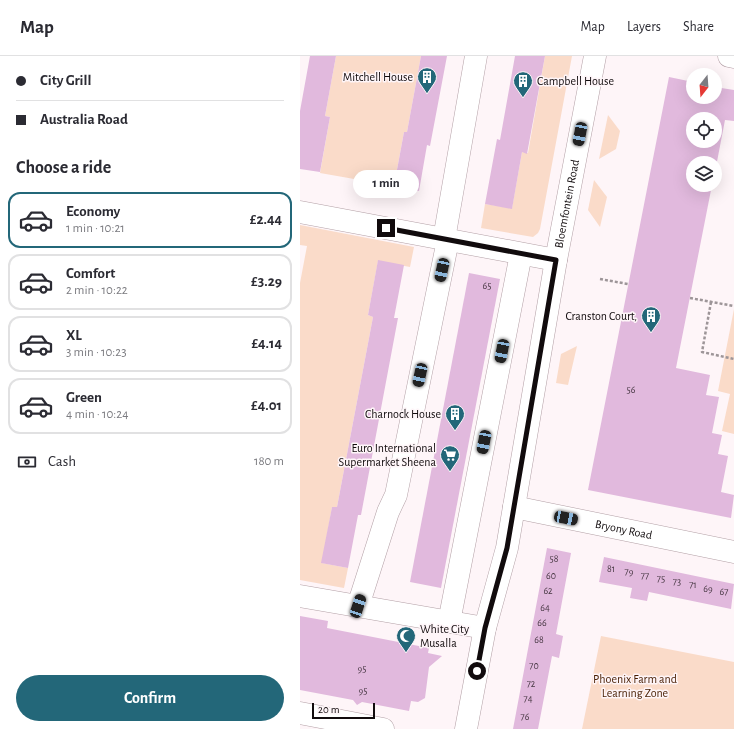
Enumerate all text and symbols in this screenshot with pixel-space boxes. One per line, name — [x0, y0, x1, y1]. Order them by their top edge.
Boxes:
text: Map — [20, 18, 54, 37]
text: Map — [580, 20, 605, 34]
text: Layers — [627, 20, 661, 34]
text: Share — [683, 20, 714, 34]
building icon: Mitchell House — [416, 66, 438, 94]
north arrow — [686, 68, 722, 104]
map controls — [686, 68, 722, 192]
building icon: Campbell House — [512, 70, 534, 98]
place label: Mitchell House — [343, 71, 413, 83]
text: City Grill — [40, 73, 91, 88]
place label: Campbell House — [537, 75, 614, 87]
text: Australia Road — [40, 112, 128, 127]
button: locate — [686, 112, 722, 148]
car — [572, 121, 588, 147]
button: layers — [686, 156, 722, 192]
text: Choose a ride — [16, 159, 111, 177]
street label: Bloemfontein Road — [552, 159, 581, 249]
callout: 1 min — [353, 170, 419, 198]
text: 1 min — [372, 177, 400, 190]
icon: car — [18, 202, 54, 238]
text: Economy — [66, 204, 120, 219]
text: £2.44 — [250, 212, 282, 227]
route end — [377, 219, 395, 237]
text: 1 min · 10:21 — [66, 222, 125, 235]
car — [434, 257, 450, 283]
icon: car — [18, 264, 54, 300]
text: Comfort — [66, 266, 115, 281]
text: £3.29 — [251, 274, 282, 289]
house number: 65 — [483, 281, 491, 291]
text: 2 min · 10:22 — [66, 284, 128, 297]
building icon: Cranston Court, — [640, 305, 662, 333]
place label: Cranston Court, — [566, 310, 637, 322]
icon: car — [18, 326, 54, 362]
text: XL — [66, 328, 82, 343]
text: £4.14 — [251, 336, 282, 351]
car — [494, 338, 510, 364]
text: 3 min · 10:23 — [66, 346, 127, 359]
car — [412, 362, 428, 388]
house number: 56 — [627, 385, 636, 395]
icon: car — [18, 388, 54, 424]
text: Green — [66, 390, 102, 405]
text: £4.01 — [251, 398, 282, 413]
building icon: Charnock House — [444, 403, 466, 431]
text: 4 min · 10:24 — [66, 408, 128, 421]
place label: Charnock House — [365, 408, 441, 420]
car — [476, 429, 492, 455]
place label: Euro International Supermarket Sheena — [339, 442, 436, 468]
supermarket icon: Euro International Supermarket Sheena — [439, 444, 461, 472]
icon: cash — [16, 451, 38, 473]
text: Cash — [48, 454, 76, 469]
text: 180 m — [254, 455, 284, 468]
car — [553, 510, 579, 526]
street label: Bryony Road — [594, 518, 653, 541]
house number: 58 — [550, 554, 559, 564]
house number: 81 — [607, 564, 615, 574]
house number: 79 — [625, 567, 634, 577]
house number: 60 — [546, 571, 556, 581]
house number: 77 — [641, 571, 649, 581]
house number: 75 — [657, 574, 665, 584]
house number: 73 — [673, 577, 681, 587]
house number: 71 — [689, 580, 697, 590]
house number: 69 — [703, 584, 713, 594]
house number: 62 — [543, 586, 553, 596]
house number: 67 — [720, 587, 728, 597]
car — [349, 593, 367, 619]
house number: 64 — [540, 603, 550, 613]
house number: 66 — [537, 618, 547, 628]
place label: White City Musalla — [420, 623, 469, 649]
mosque icon: White City Musalla — [395, 625, 417, 653]
house number: 68 — [534, 635, 544, 645]
house number: 70 — [529, 661, 539, 671]
route start — [468, 662, 486, 680]
house number: 95 — [358, 664, 366, 674]
park label: Phoenix Farm and Learning Zone — [593, 673, 677, 699]
button: Confirm — [16, 675, 284, 721]
house number: 72 — [527, 679, 536, 689]
house number: 95 — [359, 686, 367, 696]
house number: 74 — [524, 694, 533, 704]
scale bar — [312, 701, 375, 720]
text: 20 m — [318, 704, 339, 715]
house number: 76 — [521, 712, 530, 722]

